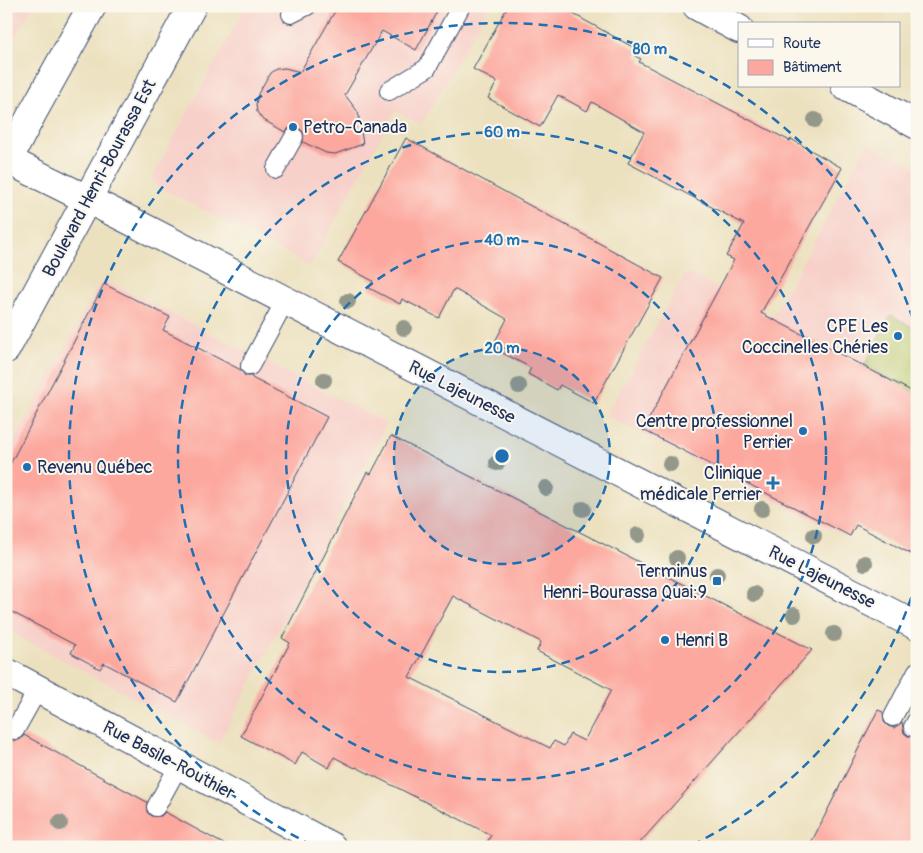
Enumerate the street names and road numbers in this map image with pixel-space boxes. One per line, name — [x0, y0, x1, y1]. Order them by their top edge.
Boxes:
street label: Boulevard Henri-Bourassa Est — [37, 75, 162, 281]
street label: Rue Lajeunesse — [404, 356, 519, 429]
street label: Rue Lajeunesse — [764, 541, 879, 614]
street label: Rue Basile-Routhier — [99, 716, 239, 805]

